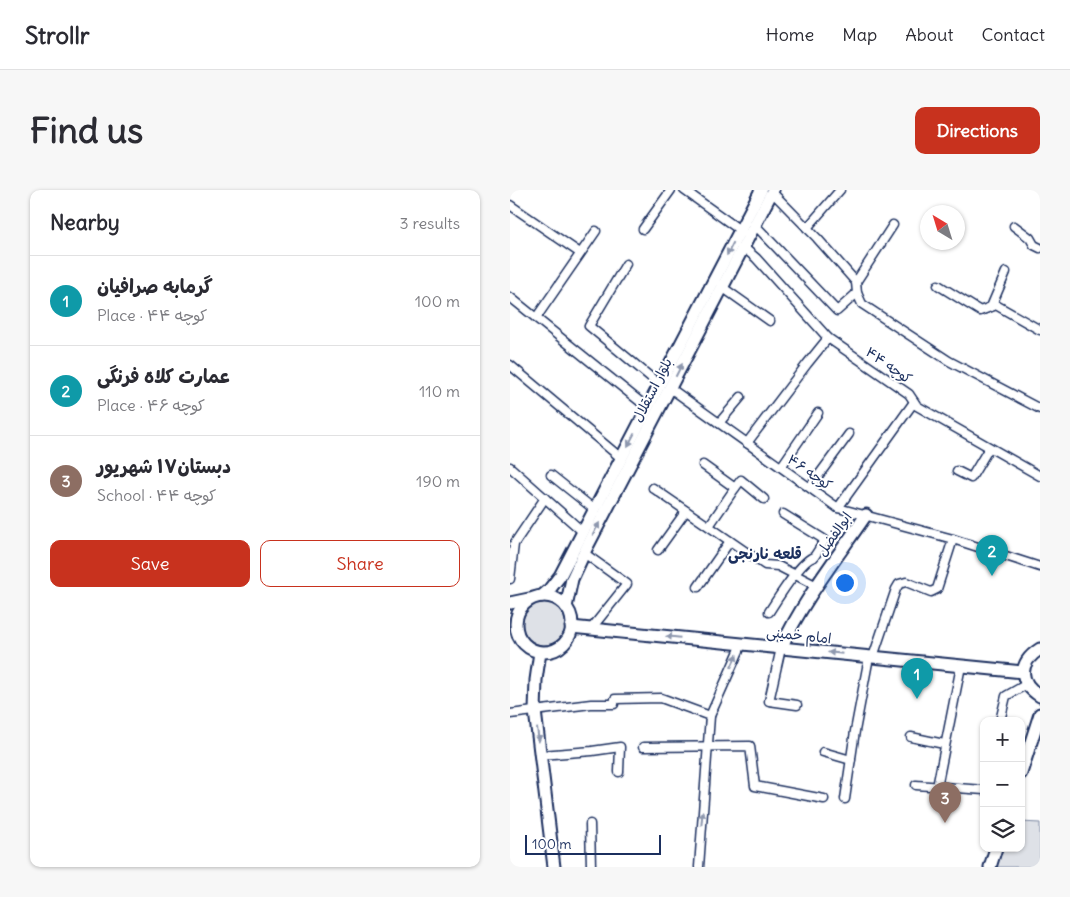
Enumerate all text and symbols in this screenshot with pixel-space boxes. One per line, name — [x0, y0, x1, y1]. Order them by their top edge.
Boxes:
text: Strollr — [25, 20, 90, 50]
text: Home — [766, 23, 814, 46]
text: Map — [842, 23, 877, 46]
text: About — [905, 23, 953, 46]
text: Contact — [981, 23, 1045, 46]
button: Directions — [915, 107, 1040, 154]
text: Find us — [30, 108, 143, 152]
north arrow — [920, 205, 965, 250]
text: Nearby — [50, 209, 120, 236]
text: 3 results — [400, 213, 460, 233]
one-way arrow — [726, 242, 734, 256]
text: گرمابه صرافیان — [97, 274, 213, 298]
text: 1 — [63, 291, 69, 311]
text: 100 m — [415, 291, 460, 311]
text: Place · کوچه ۴۴ — [97, 305, 207, 325]
street label: کوچه ۴۴ — [862, 342, 916, 388]
street label: بلوار استقلال — [628, 355, 676, 425]
one-way arrow — [675, 362, 683, 377]
text: عمارت کلاه فرنگی — [97, 364, 231, 388]
text: 2 — [62, 381, 70, 401]
text: 110 m — [419, 381, 460, 401]
text: Place · کوچه ۴۶ — [97, 395, 205, 415]
one-way arrow — [627, 432, 635, 447]
street label: کوچه ۴۶ — [783, 450, 836, 495]
text: دبستان۱۷ شهریور — [97, 454, 231, 478]
text: 3 — [61, 471, 71, 491]
text: 190 m — [416, 471, 460, 491]
text: School · کوچه ۴۴ — [97, 485, 216, 505]
street label: ابوالفضل — [812, 508, 856, 560]
one-way arrow — [592, 522, 600, 536]
pin: 2 — [976, 535, 1008, 576]
button: Save — [50, 540, 250, 587]
button: Share — [260, 540, 460, 587]
district label: قلعه نارنجی — [728, 544, 802, 564]
your location — [832, 570, 858, 596]
street label: امام خمینی — [765, 623, 833, 649]
one-way arrow — [665, 633, 681, 641]
one-way arrow — [827, 649, 843, 657]
one-way arrow — [731, 654, 739, 668]
pin: 1 — [901, 658, 933, 699]
map controls — [980, 717, 1025, 852]
button: + — [980, 717, 1025, 762]
one-way arrow — [534, 727, 542, 743]
button: − — [980, 762, 1025, 807]
pin: 3 — [929, 782, 961, 823]
button: layers — [980, 807, 1025, 852]
one-way arrow — [699, 810, 707, 826]
scale bar — [525, 832, 661, 855]
text: 100 m — [532, 835, 572, 853]

